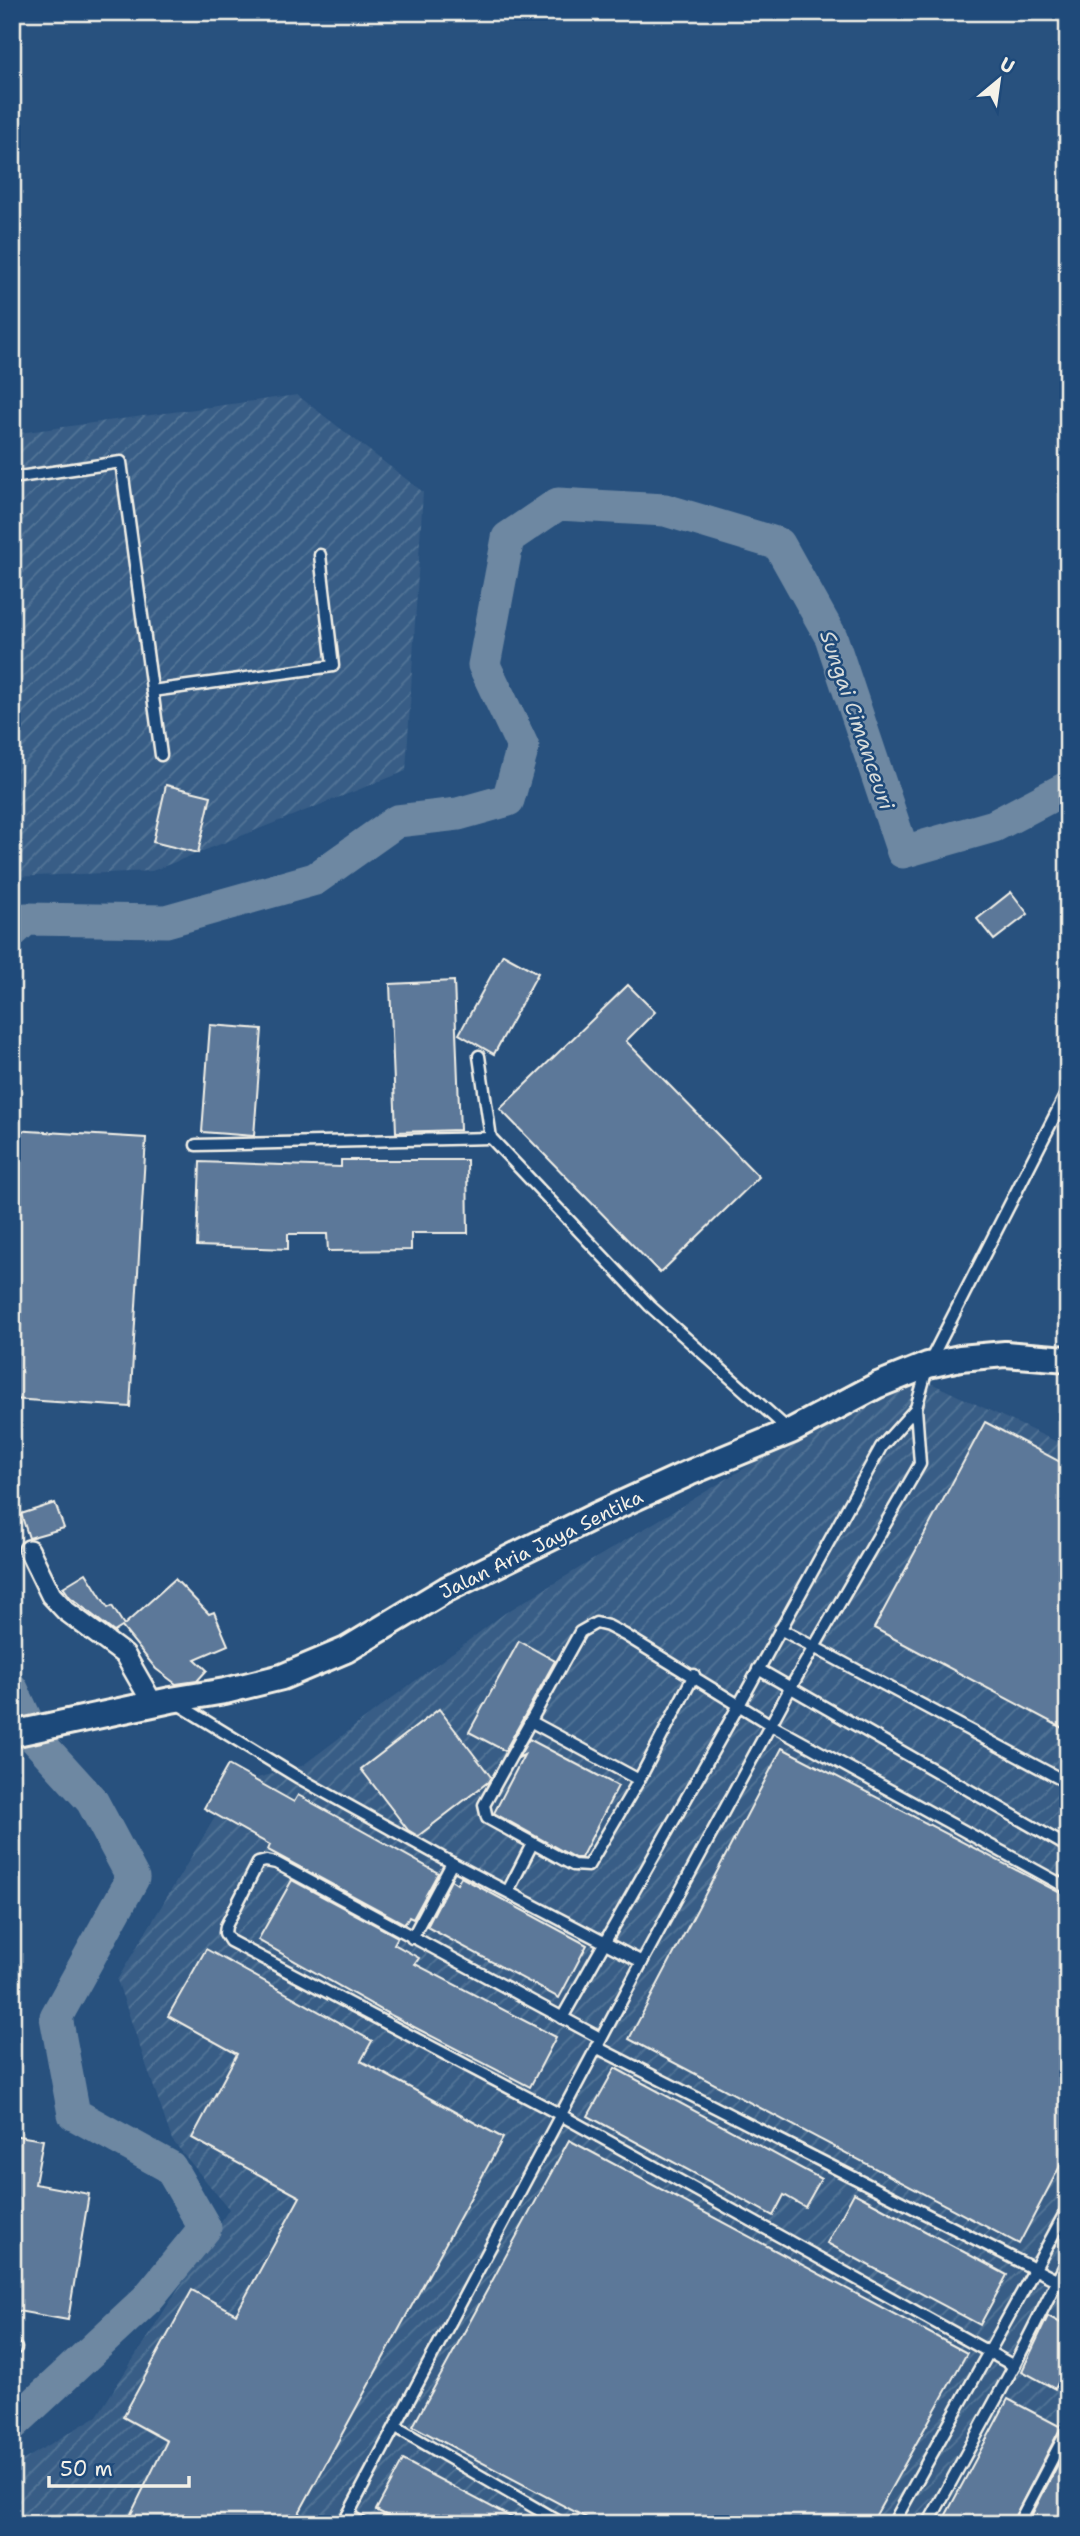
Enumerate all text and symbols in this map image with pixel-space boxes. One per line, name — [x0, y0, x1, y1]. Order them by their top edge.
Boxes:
north arrow — [964, 46, 1034, 116]
text: U — [995, 51, 1019, 80]
water label: Sungai Cimanceuri — [813, 627, 901, 814]
street label: Jalan Aria Jaya Sentika — [435, 1484, 647, 1605]
scale bar — [49, 2445, 189, 2489]
text: 50 m — [60, 2455, 113, 2483]

